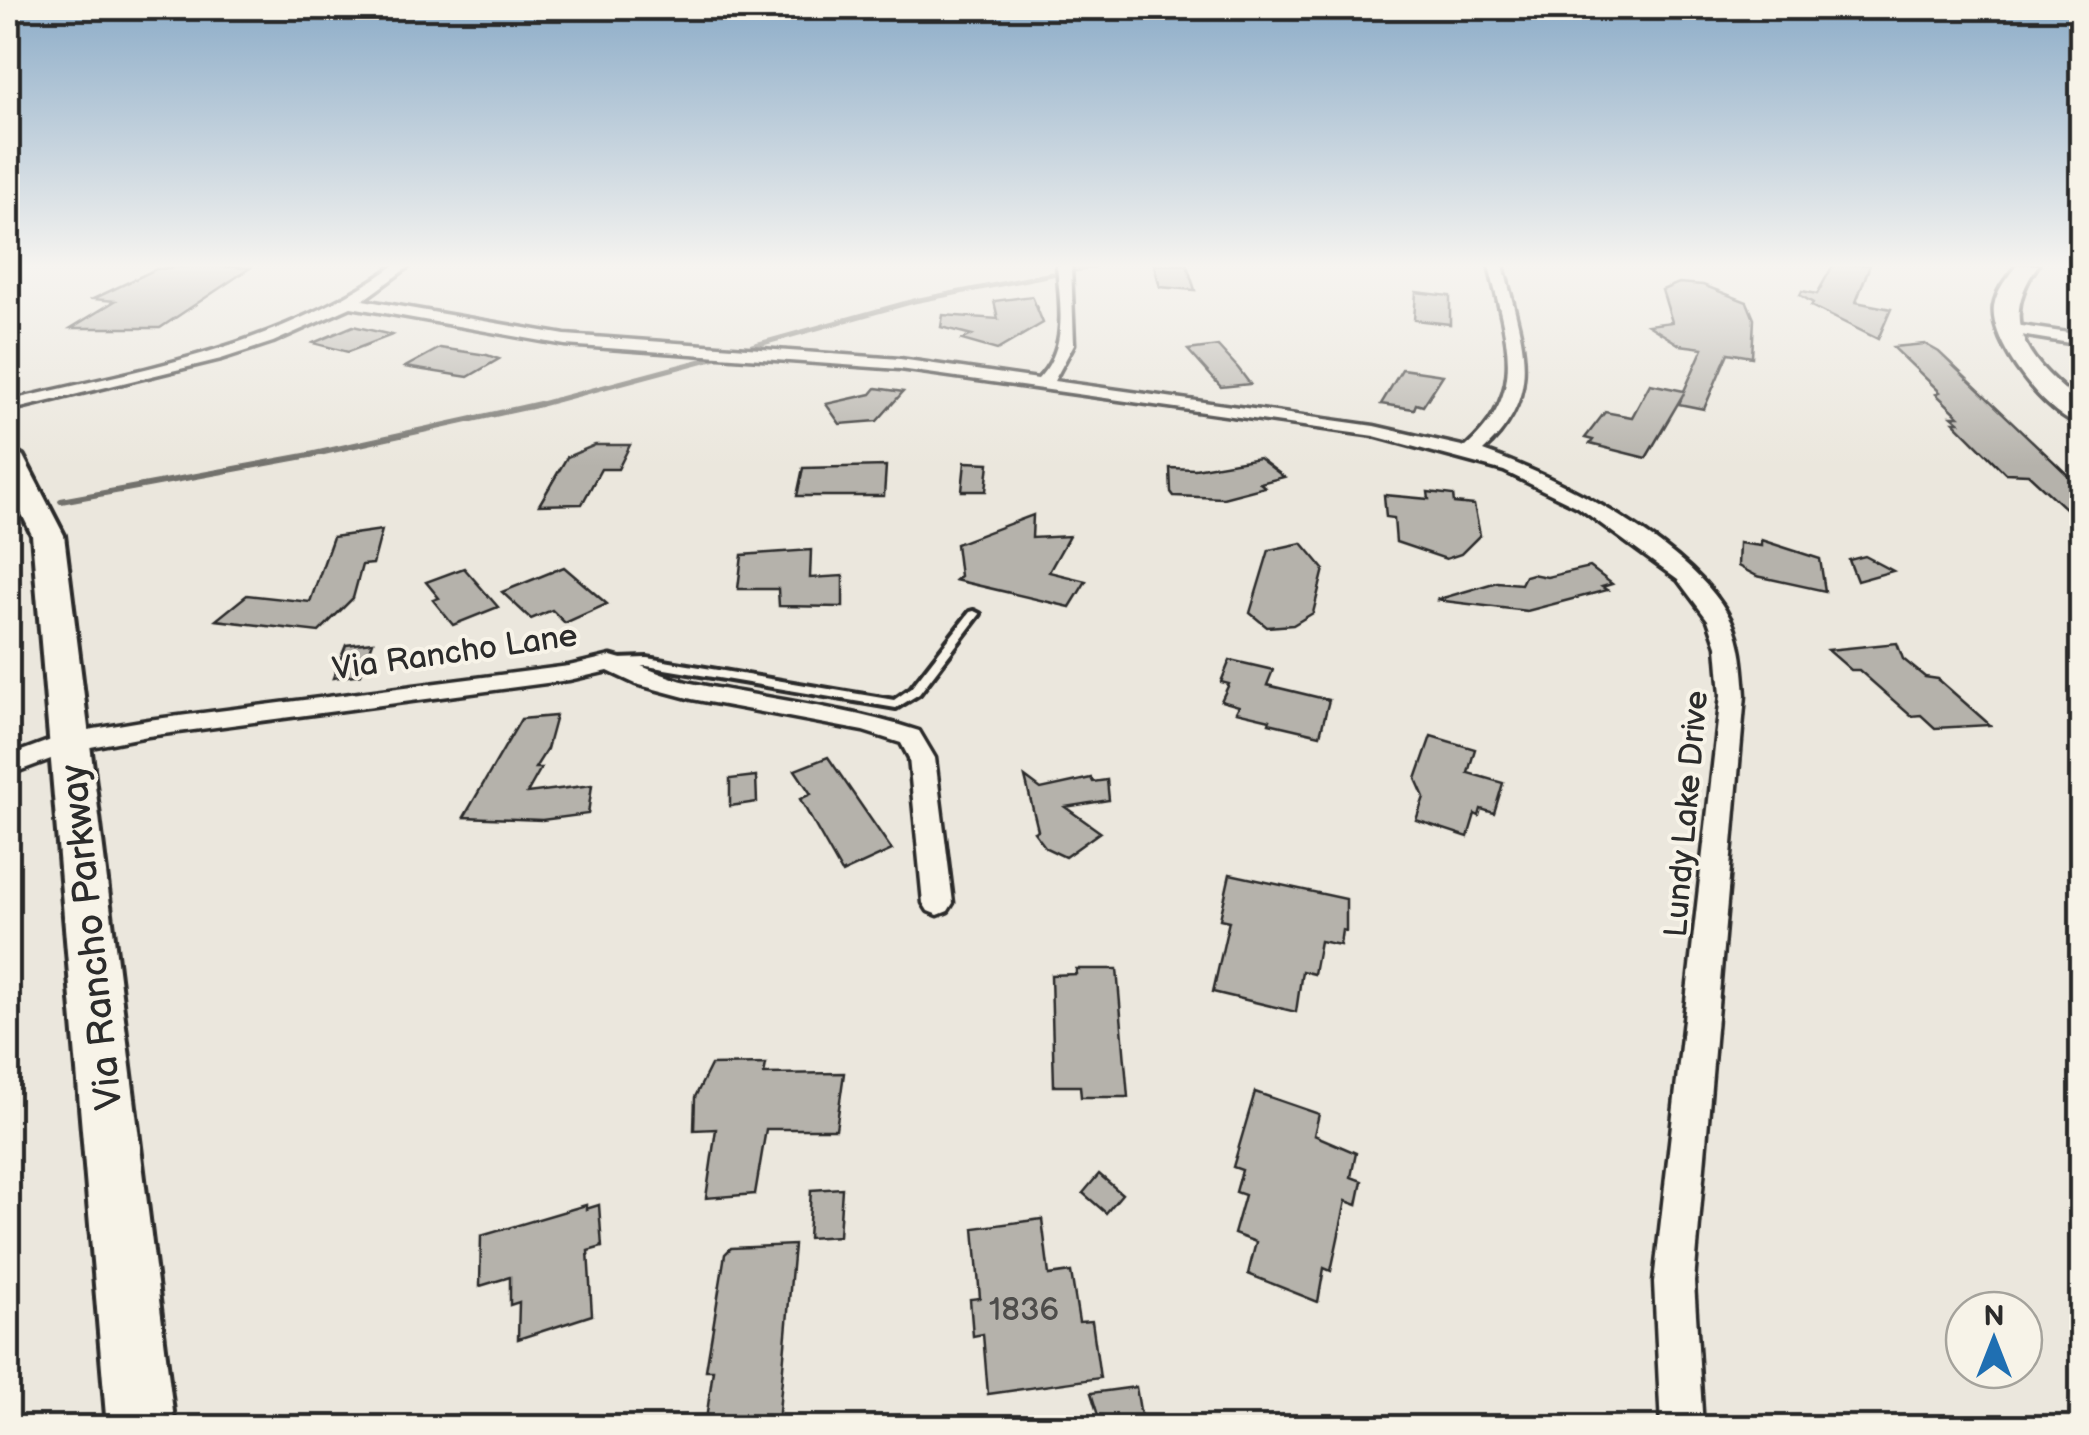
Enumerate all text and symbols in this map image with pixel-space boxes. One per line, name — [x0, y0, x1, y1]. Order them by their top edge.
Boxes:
street label: Via Rancho Lane — [330, 616, 580, 690]
street label: Lundy Lake Drive — [1657, 689, 1717, 939]
street label: Via Rancho Parkway — [51, 761, 133, 1112]
north arrow — [1944, 1290, 2044, 1390]
house number: 1836 — [989, 1291, 1059, 1330]
text: N — [1983, 1300, 2005, 1333]

